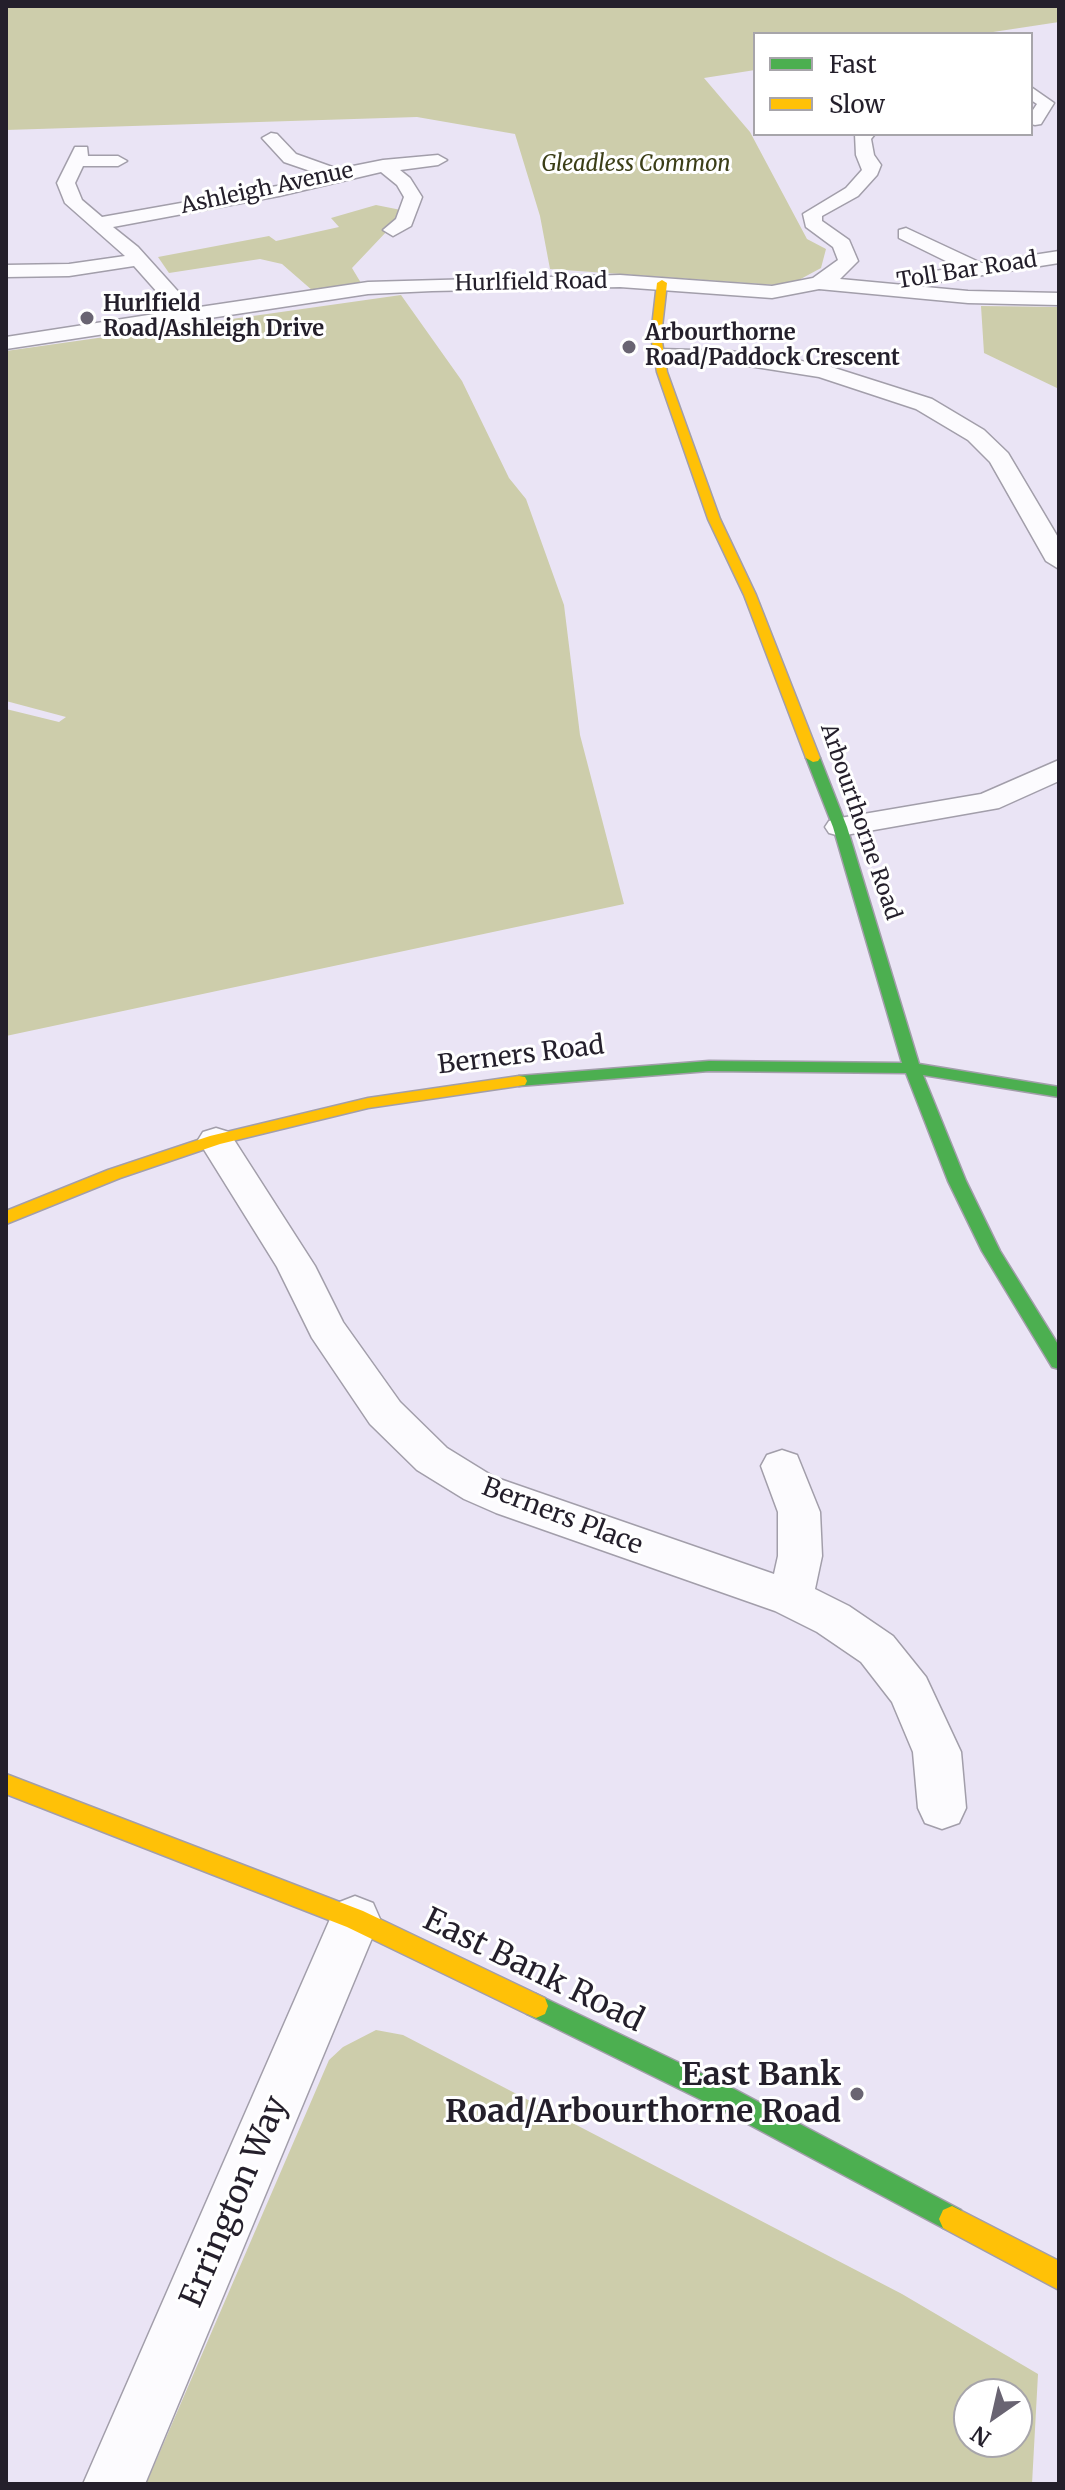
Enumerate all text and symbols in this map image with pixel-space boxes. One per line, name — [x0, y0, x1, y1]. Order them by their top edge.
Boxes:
legend — [753, 32, 1033, 136]
text: Fast — [829, 49, 877, 80]
text: Slow — [829, 89, 885, 120]
park label: Gleadless Common — [541, 152, 731, 178]
street label: Ashleigh Avenue — [178, 158, 356, 220]
street label: Toll Bar Road — [895, 247, 1039, 295]
street label: Hurlfield Road — [454, 268, 608, 298]
place label: Hurlfield Road/Ashleigh Drive — [103, 292, 324, 344]
marker: Hurlfield Road/Ashleigh Drive — [78, 309, 96, 327]
place label: Arbourthorne Road/Paddock Crescent — [645, 321, 900, 372]
marker: Arbourthorne Road/Paddock Crescent — [620, 338, 638, 356]
street label: Arbourthorne Road — [814, 720, 906, 924]
street label: Berners Road — [436, 1030, 606, 1082]
street label: Berners Place — [477, 1472, 647, 1562]
street label: East Bank Road — [416, 1901, 650, 2041]
place label: East Bank Road/Arbourthorne Road — [445, 2057, 841, 2132]
marker: East Bank Road/Arbourthorne Road — [848, 2085, 866, 2103]
street label: Errington Way — [173, 2091, 297, 2313]
north arrow — [953, 2378, 1033, 2458]
text: N — [966, 2420, 996, 2453]

